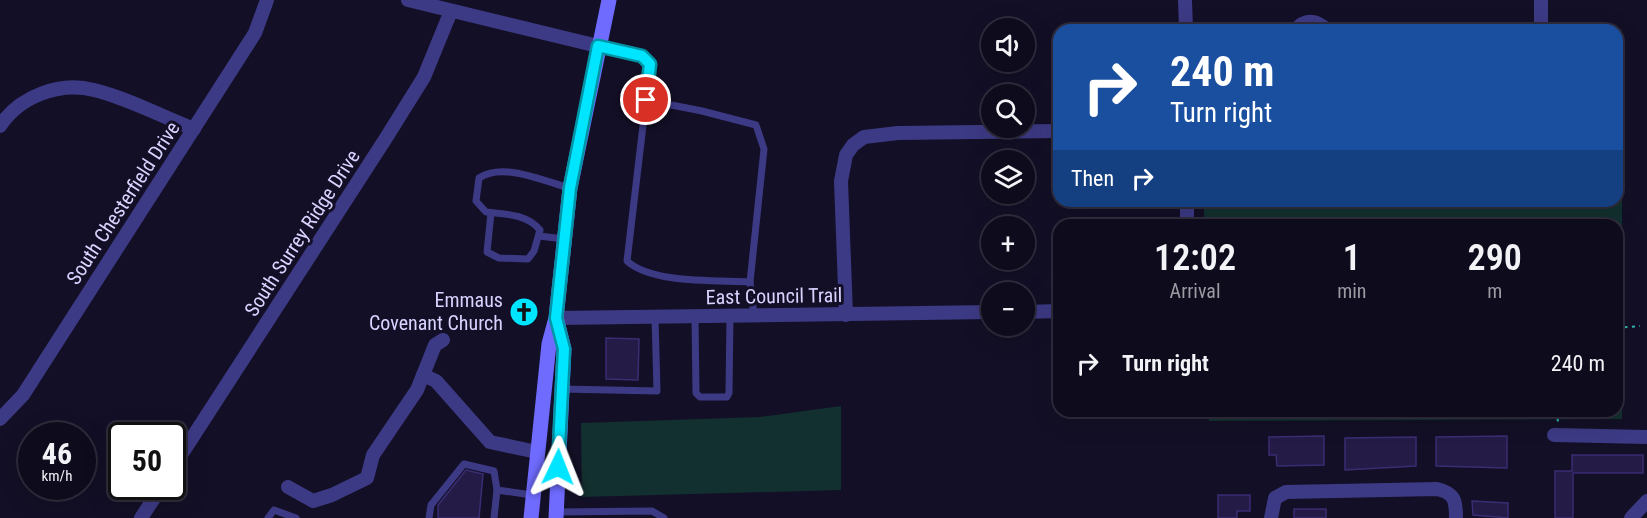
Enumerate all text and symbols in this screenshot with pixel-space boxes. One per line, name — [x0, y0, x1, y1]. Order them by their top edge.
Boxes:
map controls — [981, 18, 1035, 336]
button: sound — [981, 18, 1035, 72]
text: 240 m — [1170, 47, 1275, 96]
icon: right — [1071, 48, 1149, 126]
pin — [620, 74, 671, 125]
icon: arrive — [629, 83, 662, 116]
button: search — [981, 84, 1035, 138]
text: Turn right — [1170, 97, 1272, 129]
street label: South Chesterfield Drive — [61, 117, 185, 289]
street label: South Surrey Ridge Drive — [239, 145, 365, 321]
button: layers — [981, 150, 1035, 204]
icon: right — [1126, 162, 1159, 195]
text: Then — [1071, 166, 1114, 191]
button: + — [981, 216, 1035, 270]
text: 12:02 — [1154, 237, 1236, 279]
text: 1 — [1343, 237, 1361, 279]
text: 290 — [1468, 237, 1522, 279]
text: Arrival — [1170, 279, 1221, 303]
text: min — [1337, 279, 1366, 303]
text: m — [1487, 279, 1502, 303]
button: − — [981, 282, 1035, 336]
street label: East Council Trail — [705, 283, 843, 309]
place label: Emmaus Covenant Church — [369, 288, 503, 335]
church icon: Emmaus Covenant Church — [508, 296, 540, 328]
icon: right — [1071, 347, 1104, 380]
text: Turn right — [1122, 351, 1209, 376]
text: 240 m — [1551, 351, 1605, 376]
speed limit sign: 50 — [108, 422, 186, 500]
position arrow — [526, 435, 590, 499]
text: 46 — [42, 436, 72, 471]
text: km/h — [42, 467, 72, 485]

